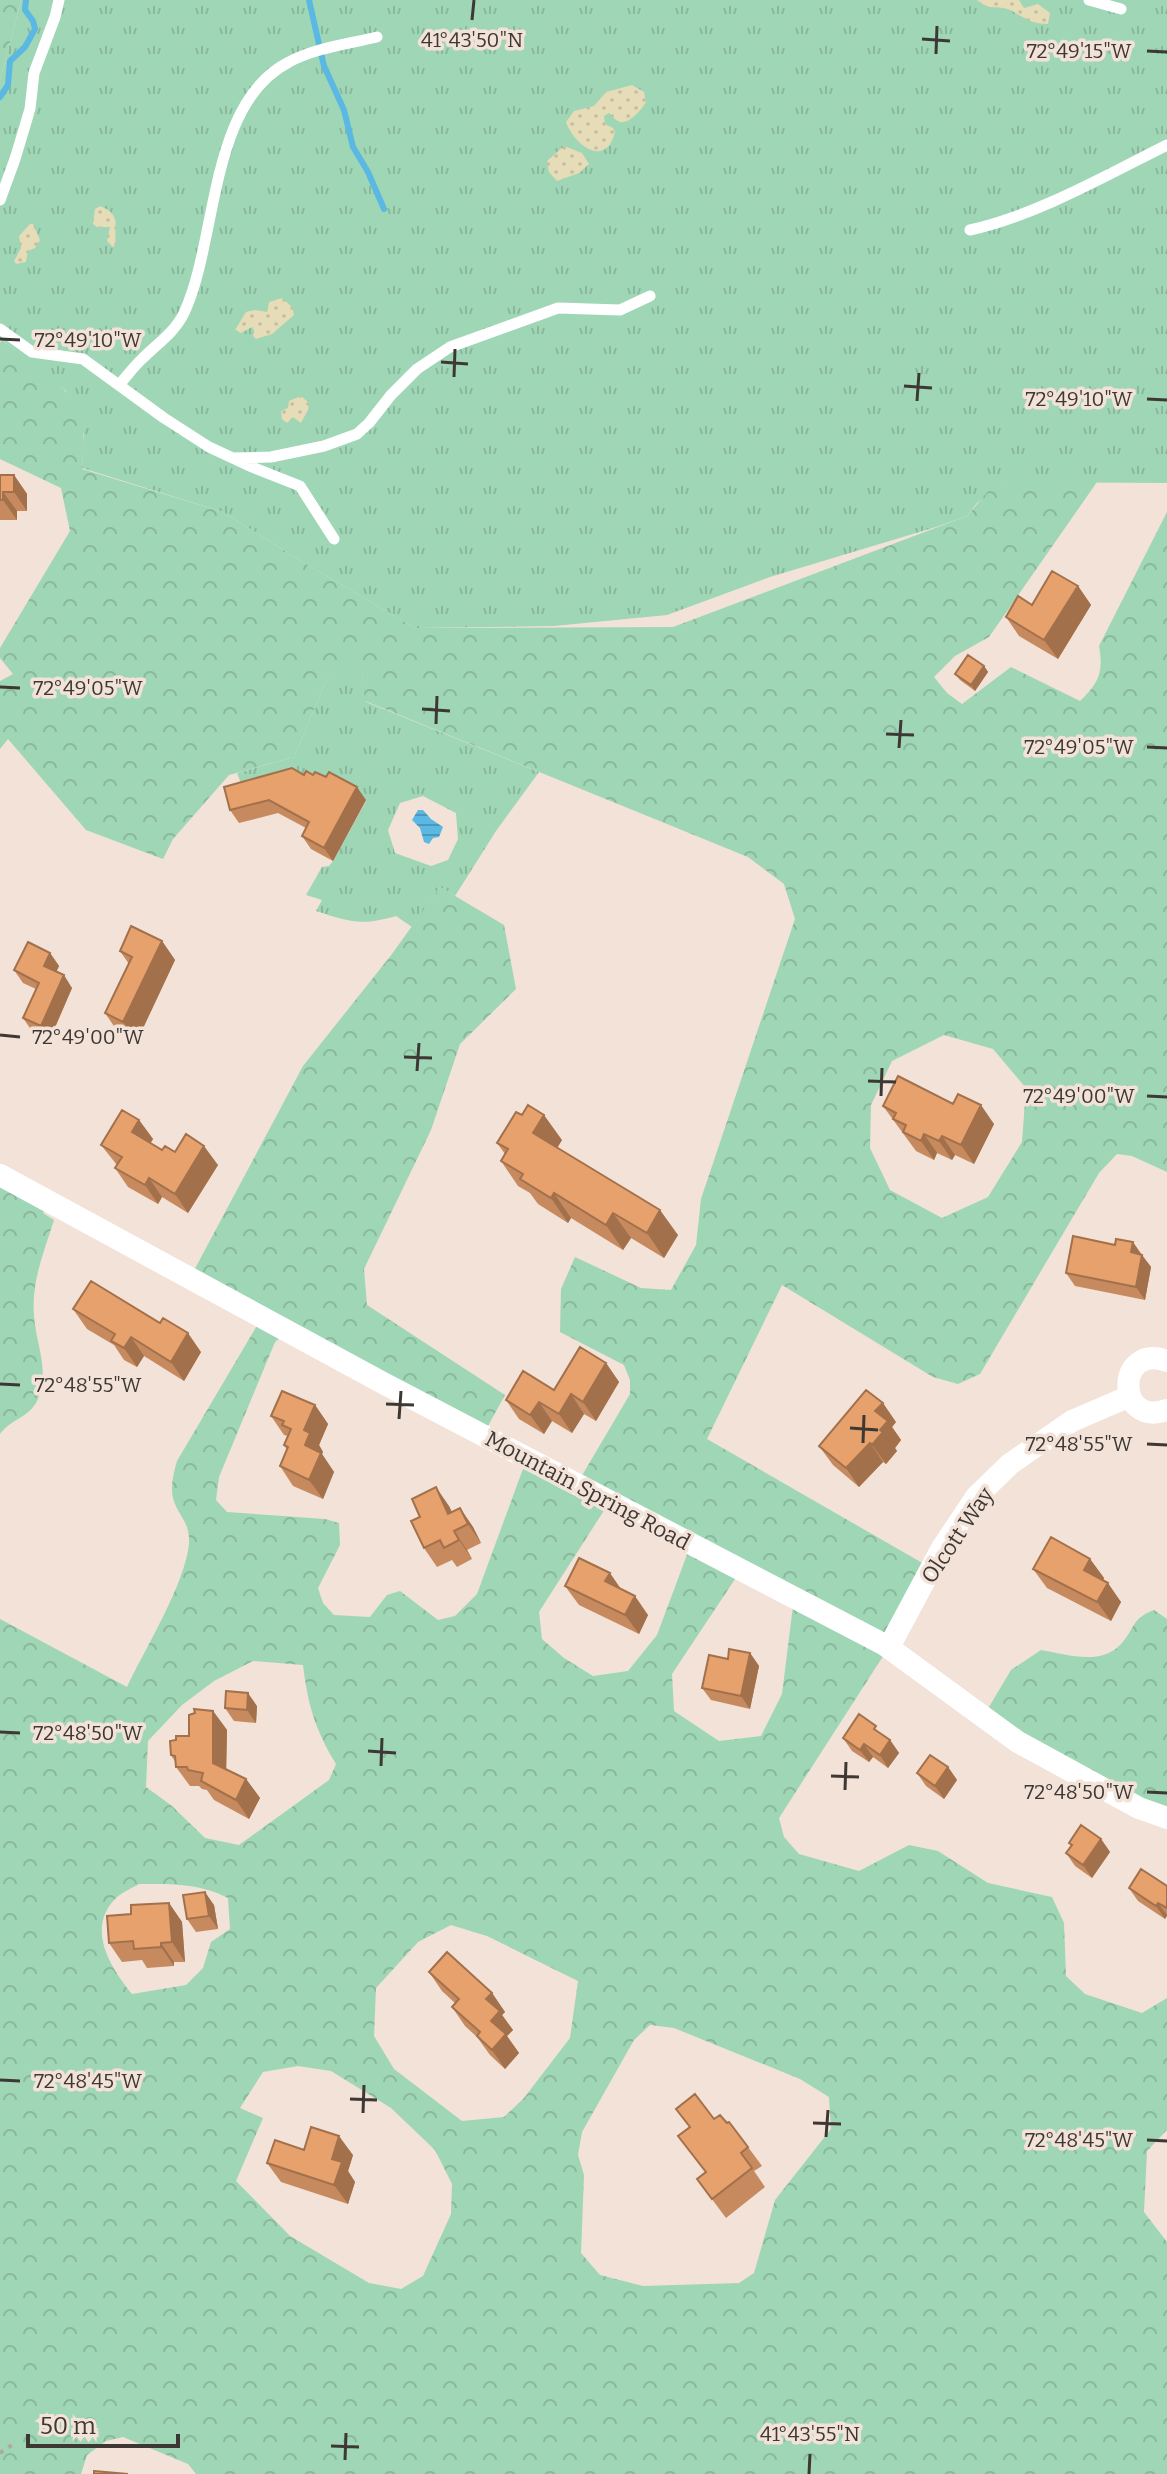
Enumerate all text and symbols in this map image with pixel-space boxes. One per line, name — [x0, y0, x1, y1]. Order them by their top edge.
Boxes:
text: 41°43'50"N — [421, 28, 523, 52]
text: 72°49'15"W — [1027, 39, 1132, 63]
text: 72°49'10"W — [35, 328, 142, 352]
text: 72°49'10"W — [1026, 387, 1133, 411]
text: 72°49'05"W — [33, 676, 143, 700]
text: 72°49'05"W — [1024, 735, 1134, 759]
text: 72°49'00"W — [32, 1025, 144, 1049]
text: 72°49'00"W — [1023, 1084, 1135, 1108]
text: 72°48'55"W — [34, 1373, 142, 1397]
street label: Mountain Spring Road — [481, 1425, 695, 1556]
text: 72°48'55"W — [1025, 1432, 1133, 1456]
street label: Olcott Way — [915, 1482, 1000, 1588]
text: 72°48'50"W — [33, 1721, 143, 1745]
text: 72°48'50"W — [1024, 1780, 1134, 1804]
text: 72°48'45"W — [34, 2069, 143, 2093]
text: 72°48'45"W — [1025, 2128, 1134, 2152]
scale bar — [28, 2398, 178, 2448]
text: 50 m — [40, 2412, 96, 2440]
text: 41°43'55"N — [760, 2422, 860, 2446]

